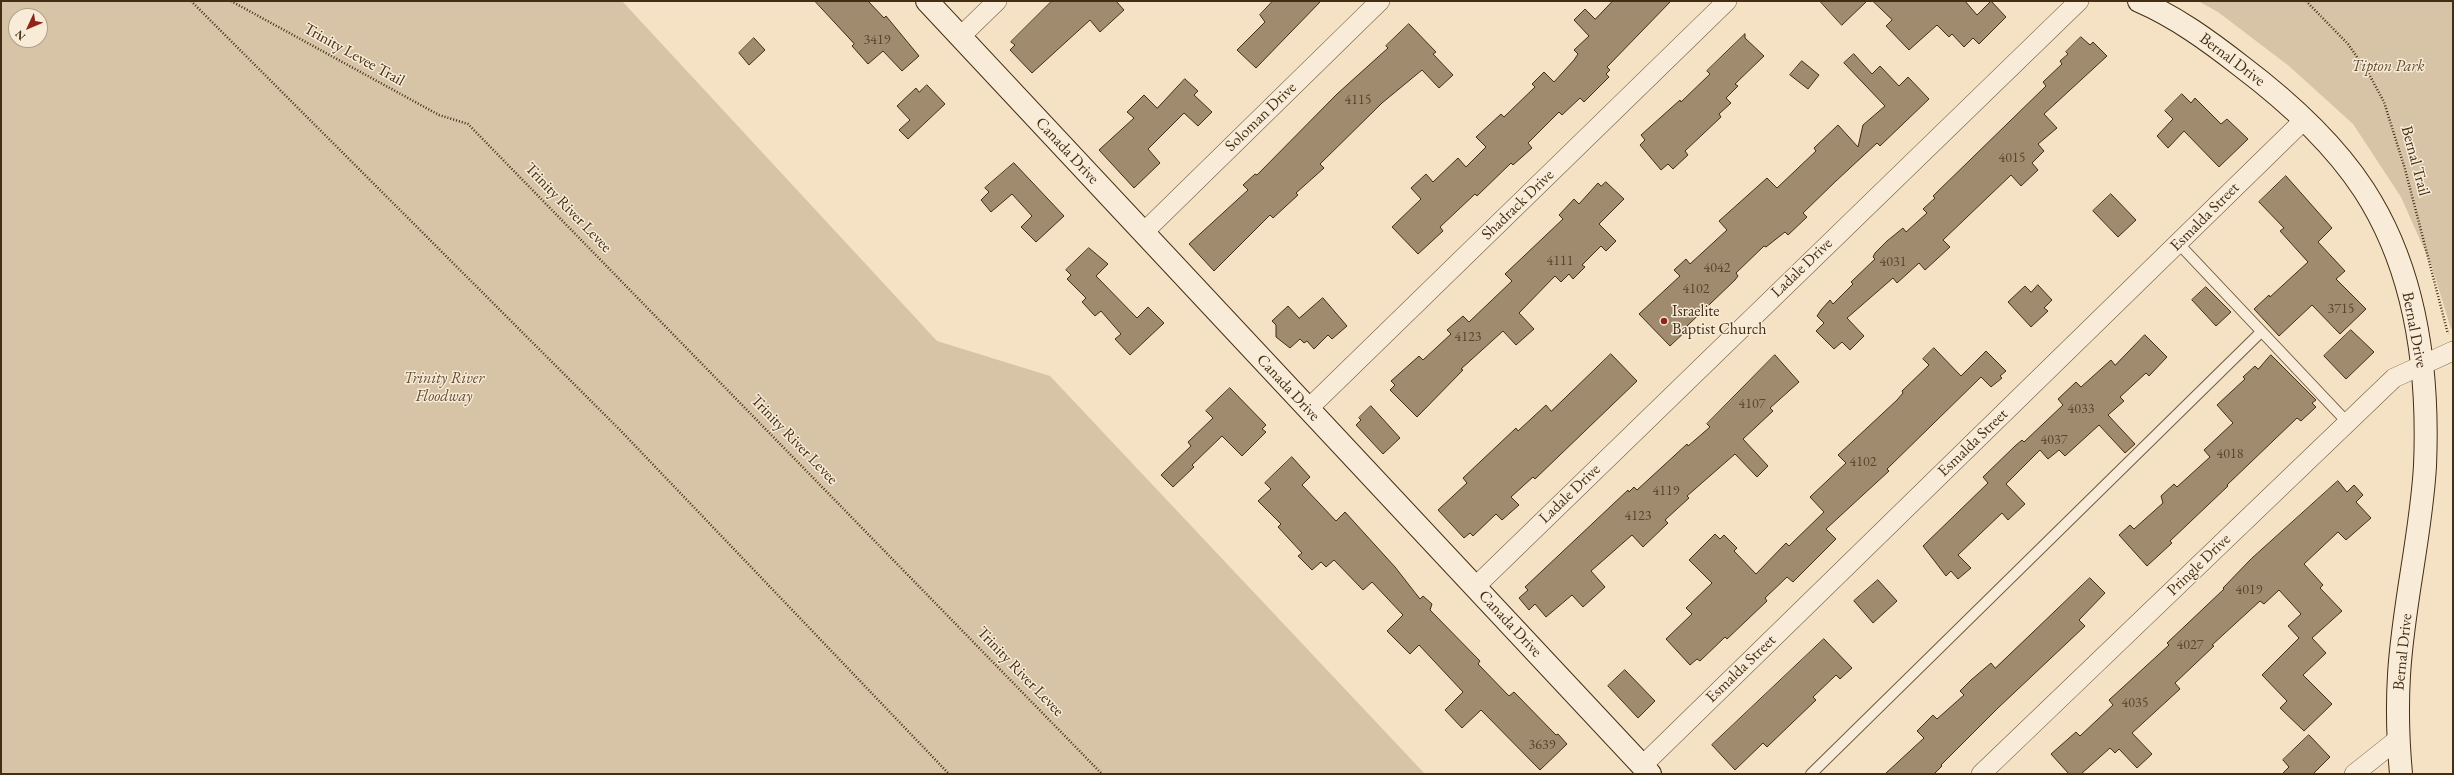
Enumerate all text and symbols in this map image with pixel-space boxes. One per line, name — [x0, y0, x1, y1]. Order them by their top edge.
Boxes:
north arrow — [8, 8, 48, 48]
street label: Trinity Levee Trail — [300, 19, 408, 91]
text: N — [12, 28, 28, 44]
street label: Bernal Drive — [2195, 29, 2269, 91]
house number: 3419 — [864, 32, 890, 48]
park label: Tipton Park — [2351, 57, 2425, 77]
street label: Soloman Drive — [1221, 78, 1301, 156]
house number: 4115 — [1345, 92, 1371, 108]
street label: Canada Drive — [1031, 114, 1103, 188]
street label: Bernal Trail — [2396, 124, 2434, 198]
house number: 4015 — [1999, 150, 2025, 166]
street label: Trinity River Levee — [520, 159, 616, 257]
street label: Shadrack Drive — [1478, 166, 1558, 244]
street label: Esmalda Street — [2166, 178, 2244, 256]
street label: Ladale Drive — [1767, 234, 1837, 302]
house number: 4111 — [1547, 253, 1573, 269]
house number: 4031 — [1880, 254, 1906, 270]
house number: 4042 — [1704, 260, 1730, 276]
house number: 4102 — [1683, 281, 1709, 297]
street label: Bernal Drive — [2397, 290, 2431, 370]
house number: 3715 — [2328, 301, 2354, 317]
place label: Israelite Baptist Church — [1672, 302, 1767, 340]
marker: Israelite Baptist Church — [1659, 316, 1669, 326]
house number: 4123 — [1455, 329, 1481, 345]
street label: Canada Drive — [1252, 351, 1324, 425]
park label: Trinity River Floodway — [404, 369, 484, 407]
street label: Trinity River Levee — [746, 391, 842, 489]
house number: 4107 — [1739, 396, 1765, 412]
house number: 4033 — [2068, 401, 2094, 417]
street label: Esmalda Street — [1934, 405, 2012, 481]
house number: 4037 — [2041, 432, 2067, 448]
house number: 4018 — [2217, 446, 2243, 462]
house number: 4102 — [1850, 454, 1876, 470]
street label: Ladale Drive — [1535, 460, 1605, 528]
house number: 4119 — [1653, 483, 1679, 499]
house number: 4123 — [1625, 508, 1651, 524]
street label: Pringle Drive — [2163, 530, 2235, 600]
house number: 4019 — [2236, 582, 2262, 598]
street label: Canada Drive — [1474, 587, 1546, 661]
street label: Bernal Drive — [2389, 613, 2417, 691]
street label: Trinity River Levee — [972, 623, 1068, 721]
street label: Esmalda Street — [1702, 631, 1780, 707]
house number: 4027 — [2177, 637, 2203, 653]
house number: 4035 — [2122, 695, 2148, 711]
house number: 3639 — [1529, 737, 1555, 753]

